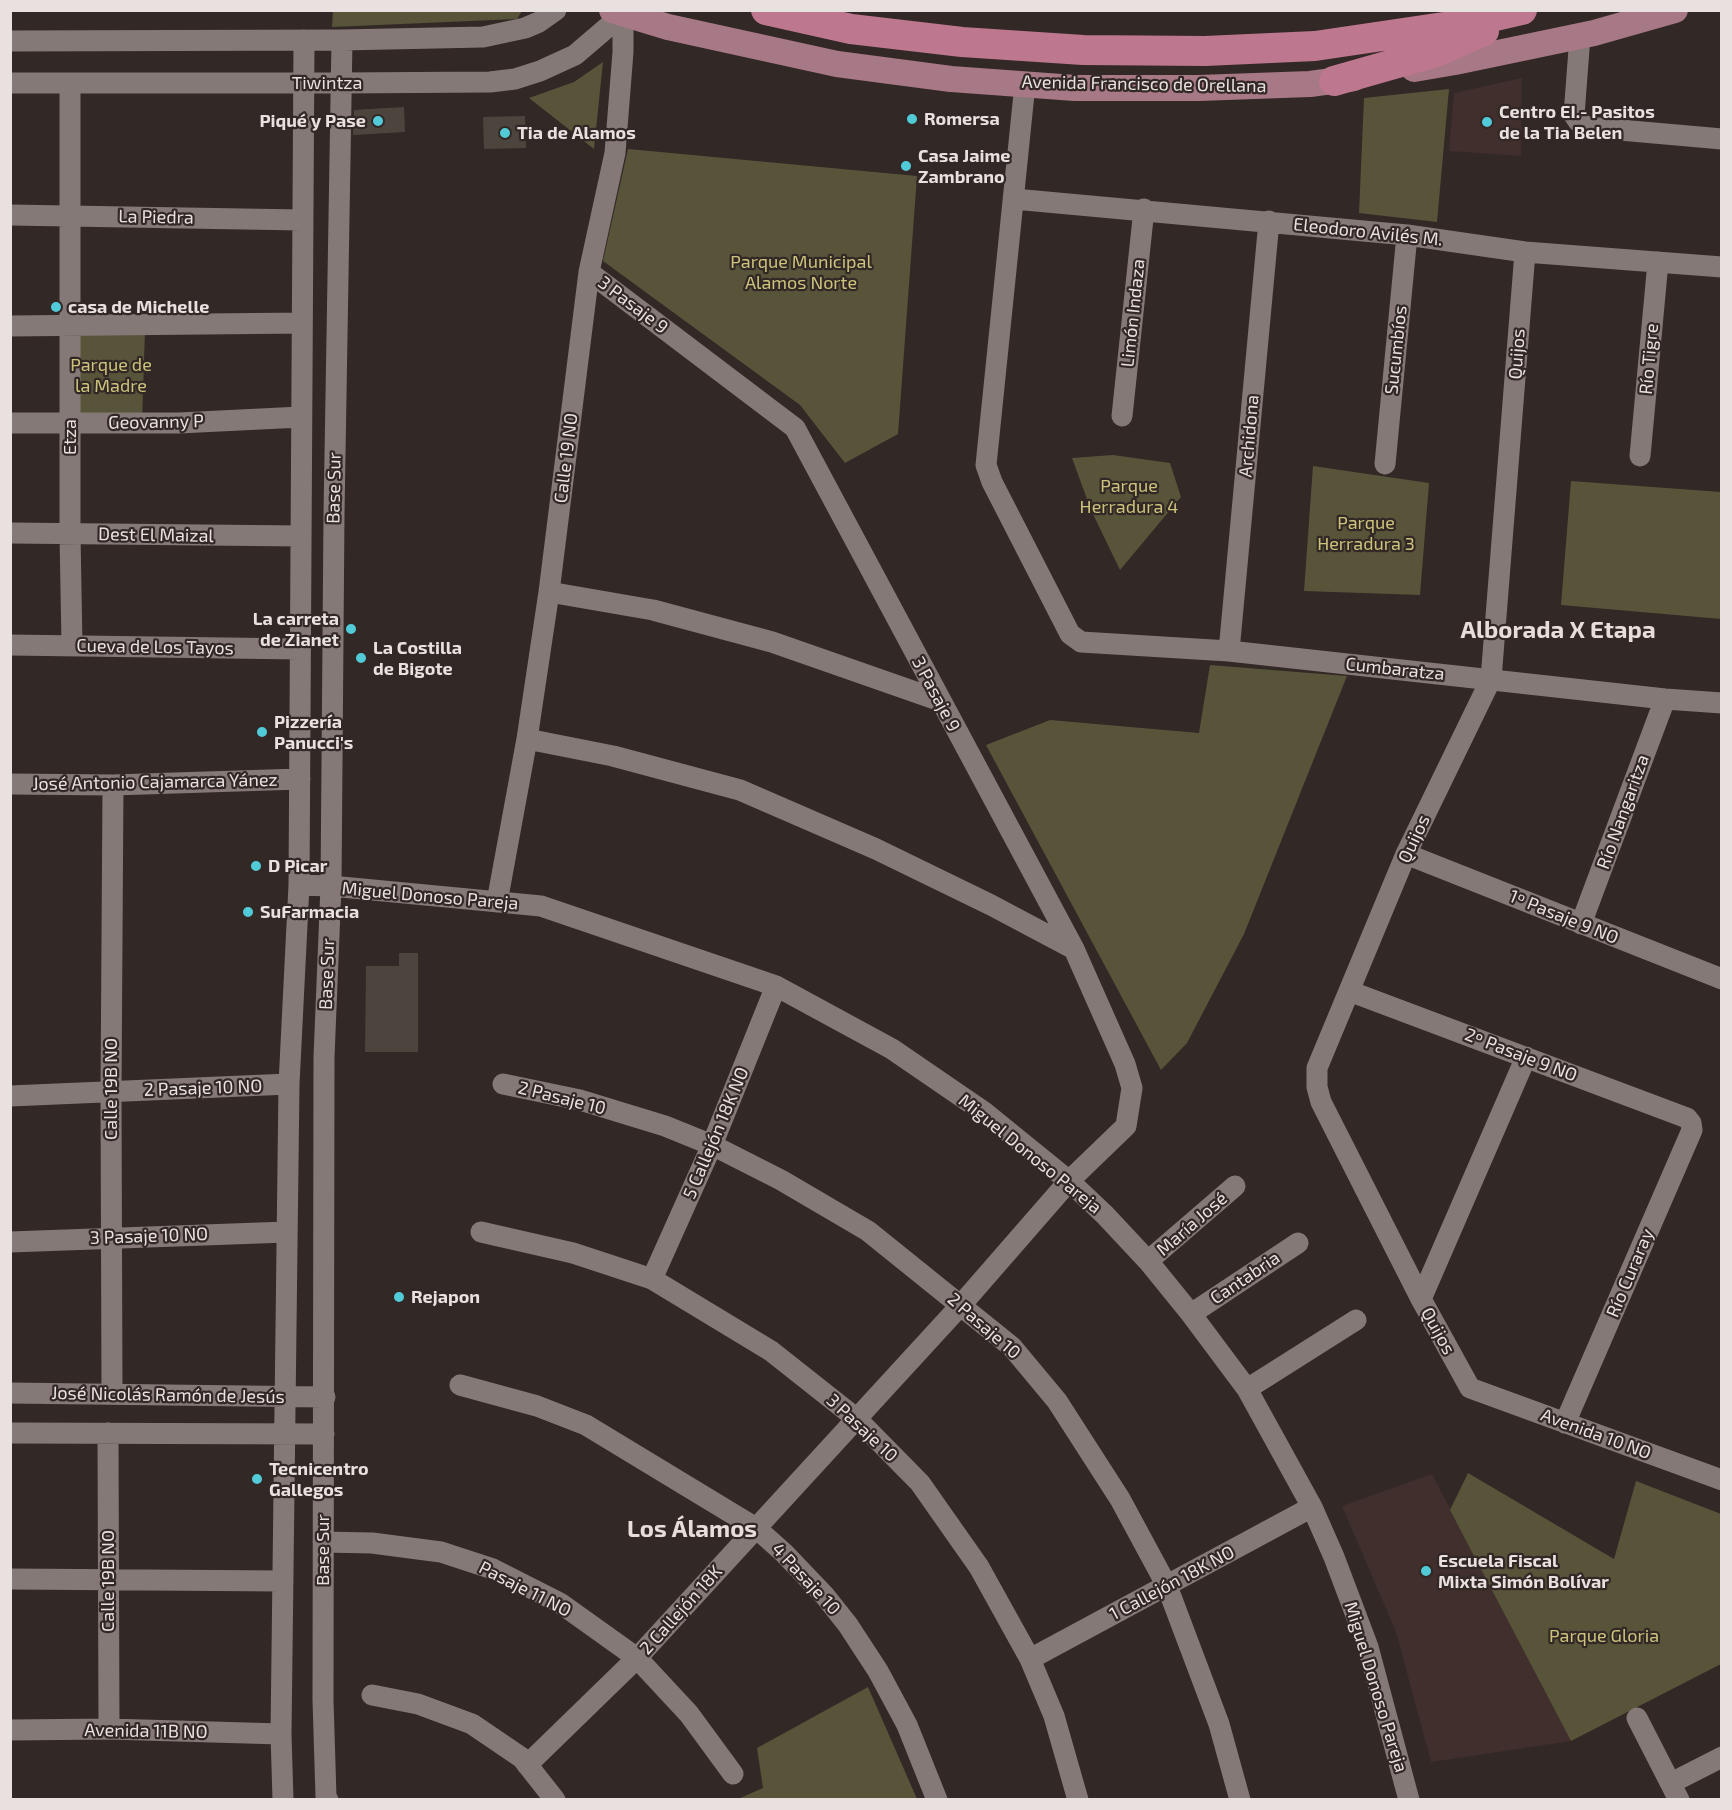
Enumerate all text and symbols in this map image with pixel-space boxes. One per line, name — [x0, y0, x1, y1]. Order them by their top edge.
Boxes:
street label: Avenida Francisco de Orellana — [1021, 71, 1267, 97]
street label: Tiwintza — [292, 72, 362, 94]
place label: Centro EI.- Pasitos de la Tia Belen — [1499, 101, 1655, 144]
place label: Romersa — [924, 108, 1000, 130]
place label: Piqué y Pase — [259, 110, 366, 132]
marker: Romersa — [905, 112, 919, 126]
marker: Piqué y Pase — [371, 114, 385, 128]
marker: Centro EI.- Pasitos de la Tia Belen — [1480, 115, 1494, 129]
place label: Tia de Alamos — [517, 122, 636, 144]
marker: Tia de Alamos — [498, 126, 512, 140]
place label: Casa Jaime Zambrano — [918, 145, 1010, 188]
marker: Casa Jaime Zambrano — [899, 159, 913, 173]
street label: La Piedra — [118, 206, 194, 228]
street label: Eleodoro Avilés M. — [1292, 213, 1444, 251]
park label: Parque Municipal Alamos Norte — [730, 251, 872, 294]
street label: Limón Indaza — [1117, 258, 1149, 368]
street label: 3 Pasaje 9 — [594, 272, 672, 338]
place label: casa de Michelle — [68, 296, 209, 318]
marker: casa de Michelle — [49, 300, 63, 314]
street label: Sucumbíos — [1381, 304, 1411, 396]
street label: Río Tigre — [1635, 322, 1663, 396]
street label: Quijos — [1504, 328, 1530, 380]
park label: Parque de la Madre — [70, 354, 152, 397]
street label: Archidona — [1235, 394, 1263, 478]
street label: Geovanny P — [108, 410, 204, 434]
street label: Calle 19 NO — [550, 412, 582, 504]
street label: Etza — [59, 419, 81, 455]
street label: Base Sur — [323, 452, 345, 524]
park label: Parque Herradura 4 — [1080, 475, 1178, 518]
park label: Parque Herradura 3 — [1317, 512, 1415, 554]
street label: Dest El Maizal — [98, 523, 214, 547]
place label: La carreta de Zianet — [253, 608, 339, 650]
district label: Alborada X Etapa — [1460, 616, 1656, 644]
marker: La carreta de Zianet — [344, 622, 358, 636]
street label: Cueva de Los Tayos — [76, 635, 234, 659]
place label: La Costilla de Bigote — [373, 637, 462, 680]
marker: La Costilla de Bigote — [354, 651, 368, 665]
street label: 3 Pasaje 9 — [907, 653, 965, 735]
street label: Cumbaratza — [1344, 653, 1446, 685]
place label: Pizzería Panucci's — [274, 711, 353, 754]
marker: Pizzería Panucci's — [255, 725, 269, 739]
street label: Río Nangaritza — [1592, 752, 1654, 872]
street label: José Antonio Cajamarca Yánez — [32, 769, 278, 795]
street label: Quijos — [1394, 811, 1434, 867]
place label: D Picar — [268, 855, 327, 877]
marker: D Picar — [249, 859, 263, 873]
street label: Miguel Donoso Pareja — [341, 878, 519, 914]
street label: 1º Pasaje 9 NO — [1506, 885, 1622, 949]
place label: SuFarmacia — [260, 901, 359, 923]
marker: SuFarmacia — [241, 905, 255, 919]
street label: Base Sur — [315, 938, 339, 1010]
street label: 2º Pasaje 9 NO — [1462, 1024, 1580, 1086]
street label: Calle 19B NO — [100, 1038, 122, 1140]
street label: 5 Callejón 18K NO — [679, 1064, 753, 1202]
street label: 2 Pasaje 10 NO — [143, 1075, 263, 1101]
street label: 2 Pasaje 10 — [516, 1077, 608, 1119]
street label: Miguel Donoso Pareja — [954, 1090, 1106, 1218]
street label: María José — [1152, 1188, 1232, 1260]
street label: 3 Pasaje 10 NO — [89, 1223, 209, 1249]
street label: Río Curaray — [1602, 1225, 1658, 1321]
street label: Cantabria — [1206, 1247, 1284, 1309]
place label: Rejapon — [411, 1286, 480, 1308]
street label: 2 Pasaje 10 — [943, 1288, 1025, 1364]
marker: Rejapon — [392, 1290, 406, 1304]
street label: Quijos — [1416, 1304, 1460, 1358]
street label: José Nicolás Ramón de Jesús — [51, 1382, 285, 1408]
street label: 3 Pasaje 10 — [822, 1390, 902, 1466]
street label: Avenida 10 NO — [1538, 1404, 1654, 1464]
place label: Tecnicentro Gallegos — [269, 1458, 369, 1500]
marker: Tecnicentro Gallegos — [250, 1472, 264, 1486]
street label: Base Sur — [312, 1514, 334, 1586]
district label: Los Álamos — [627, 1515, 757, 1543]
street label: Calle 19B NO — [97, 1530, 119, 1632]
street label: 4 Pasaje 10 — [767, 1538, 845, 1620]
street label: 1 Callejón 18K NO — [1106, 1541, 1238, 1625]
place label: Escuela Fiscal Mixta Simón Bolívar — [1438, 1550, 1609, 1592]
street label: Pasaje 11 NO — [475, 1557, 575, 1621]
street label: 2 Callejón 18K — [635, 1561, 727, 1659]
marker: Escuela Fiscal Mixta Simón Bolívar — [1419, 1564, 1433, 1578]
street label: Miguel Donoso Pareja — [1340, 1599, 1412, 1775]
park label: Parque Gloria — [1549, 1625, 1659, 1647]
street label: Avenida 11B NO — [84, 1719, 208, 1743]

